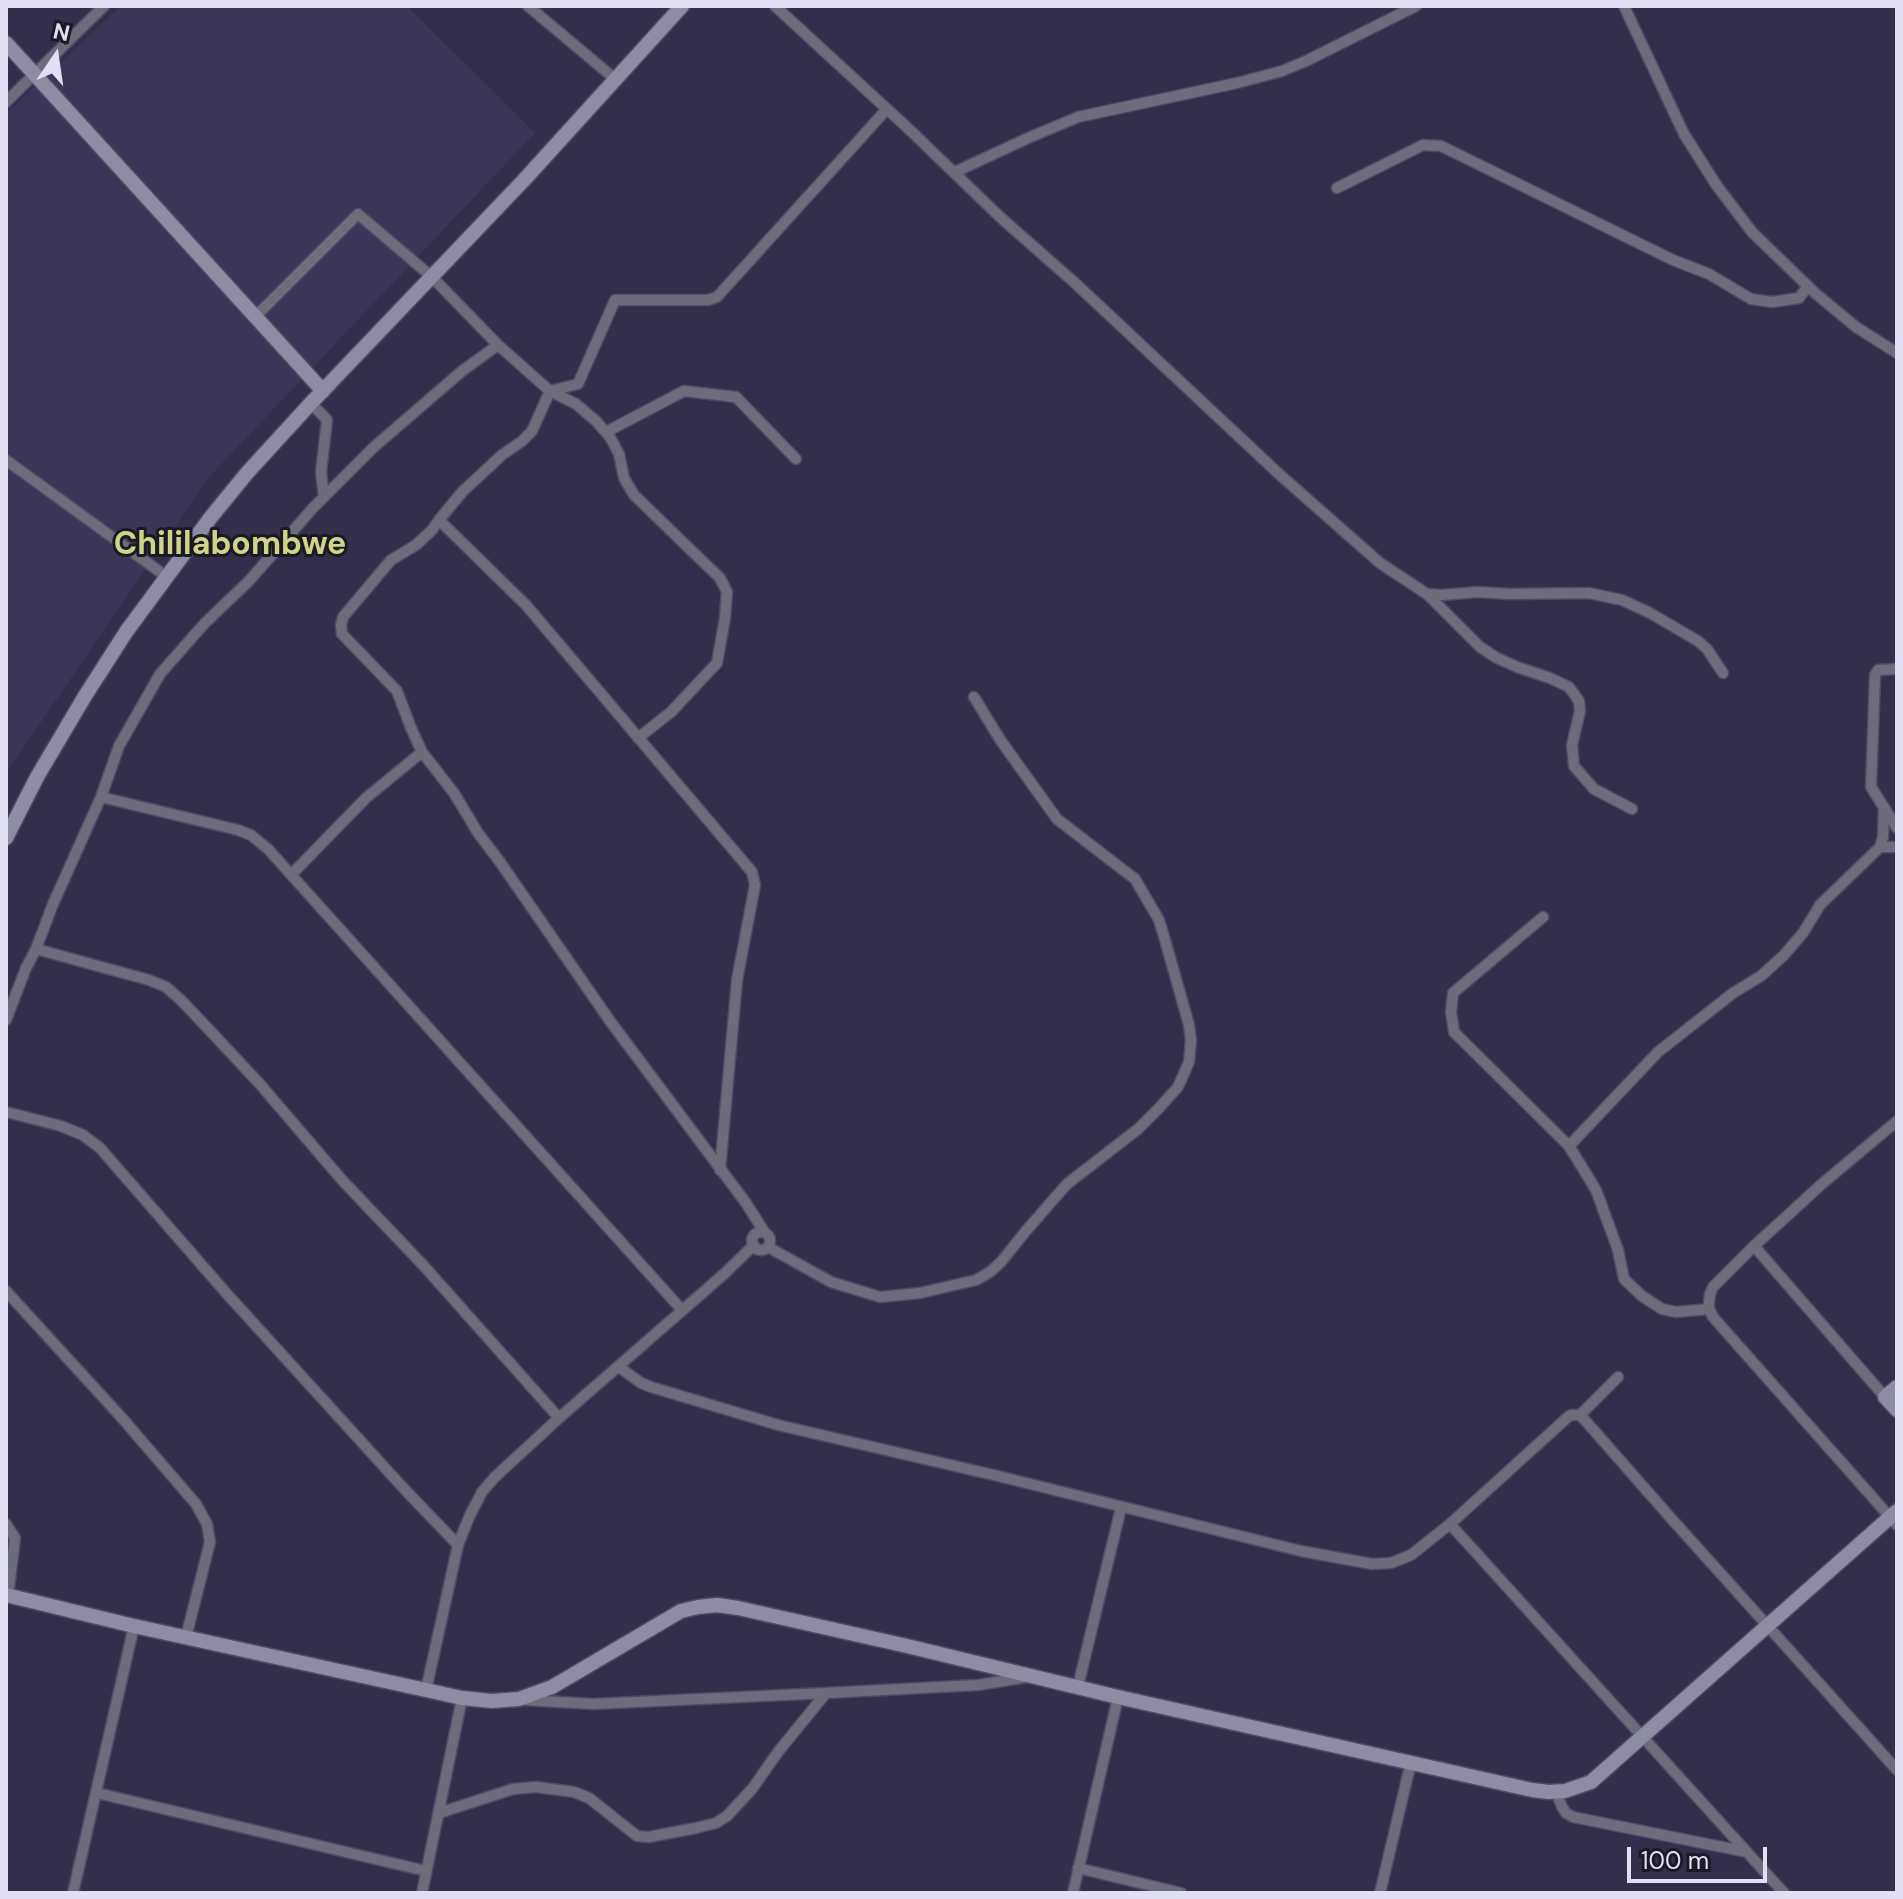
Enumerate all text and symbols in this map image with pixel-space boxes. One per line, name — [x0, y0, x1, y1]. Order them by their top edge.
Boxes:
north arrow — [16, 16, 96, 96]
text: N — [50, 16, 73, 48]
district label: Chililabombwe — [114, 527, 346, 565]
scale bar — [1631, 1831, 1771, 1881]
text: 100 m — [1641, 1845, 1709, 1876]

